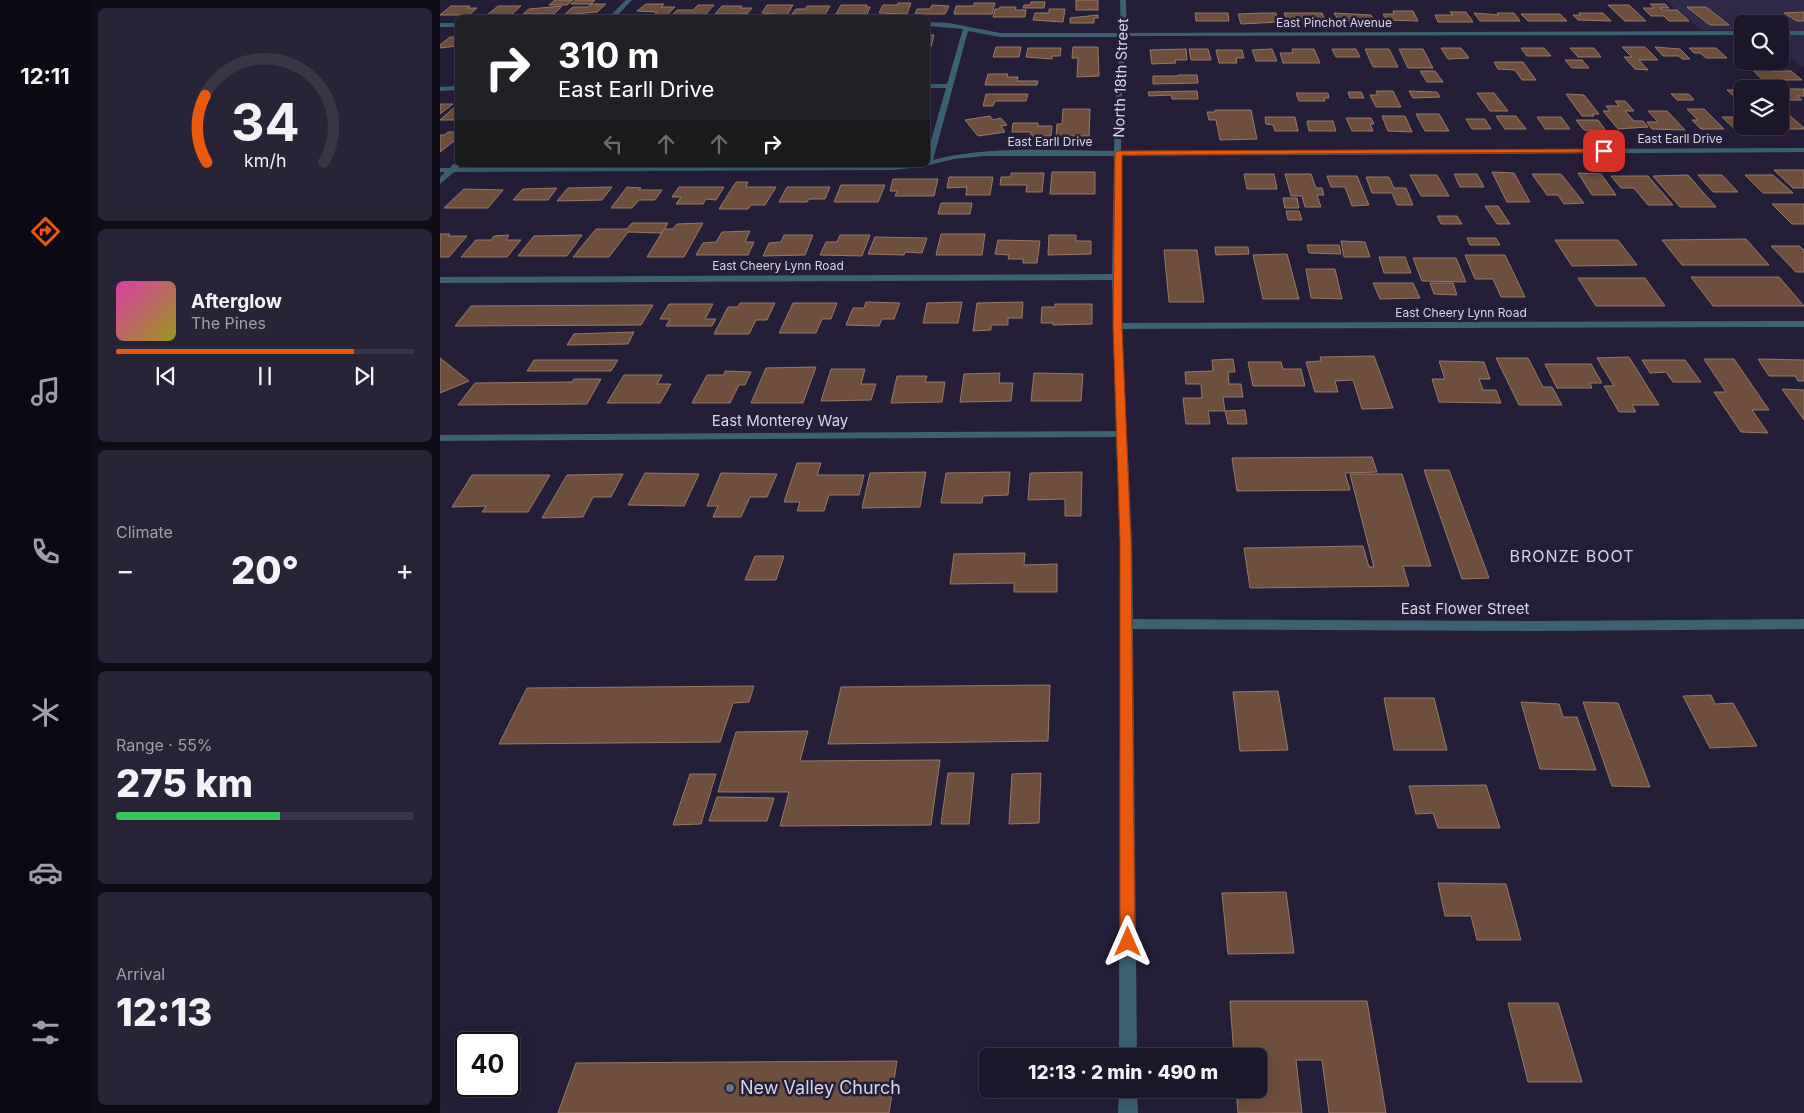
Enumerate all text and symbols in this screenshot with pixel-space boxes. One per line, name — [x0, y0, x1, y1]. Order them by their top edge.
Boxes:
street label: East Pinchot Avenue — [1276, 15, 1392, 30]
map controls — [1734, 15, 1789, 135]
button: search — [1734, 15, 1789, 70]
street label: North 18th Street — [1109, 18, 1132, 138]
text: 310 m — [558, 34, 660, 76]
icon: right — [475, 35, 540, 100]
text: 12:11 — [20, 63, 70, 89]
text: East Earll Drive — [558, 76, 714, 102]
button: layers — [1734, 80, 1789, 135]
text: 34 — [231, 91, 299, 154]
icon: left — [599, 130, 627, 158]
icon: ahead — [652, 130, 680, 158]
icon: ahead — [705, 130, 733, 158]
icon: right — [758, 130, 786, 158]
pin — [1583, 130, 1625, 172]
street label: East Earll Drive — [1637, 131, 1723, 146]
street label: East Earll Drive — [1007, 134, 1093, 149]
icon: arrive — [1590, 137, 1618, 165]
text: km/h — [244, 150, 286, 171]
icon: directions — [28, 214, 63, 249]
street label: East Cheery Lynn Road — [712, 258, 844, 273]
text: Afterglow — [191, 290, 282, 313]
street label: East Cheery Lynn Road — [1395, 305, 1527, 320]
text: The Pines — [191, 313, 266, 333]
icon: previous — [152, 362, 180, 390]
icon: pause — [251, 362, 279, 390]
icon: next — [350, 362, 378, 390]
icon: music — [28, 374, 63, 409]
street label: East Monterey Way — [712, 411, 849, 430]
text: Climate — [116, 522, 173, 542]
icon: phone — [28, 534, 63, 569]
district label: BRONZE BOOT — [1509, 546, 1635, 566]
text: 20° — [231, 547, 299, 593]
text: − — [116, 553, 135, 587]
text: + — [395, 553, 414, 587]
street label: East Flower Street — [1401, 599, 1529, 618]
icon: climate — [28, 695, 63, 730]
text: Range · 55% — [116, 735, 213, 755]
text: 275 km — [116, 760, 253, 806]
icon: car — [28, 855, 63, 890]
position arrow — [1101, 915, 1153, 967]
text: Arrival — [116, 964, 165, 984]
text: 12:13 — [116, 989, 212, 1035]
icon: filters — [28, 1015, 63, 1050]
speed limit sign: 40 — [455, 1032, 520, 1097]
text: 12:13 · 2 min · 490 m — [1028, 1061, 1218, 1084]
place label: New Valley Church — [740, 1077, 901, 1098]
marker: New Valley Church — [724, 1082, 736, 1094]

